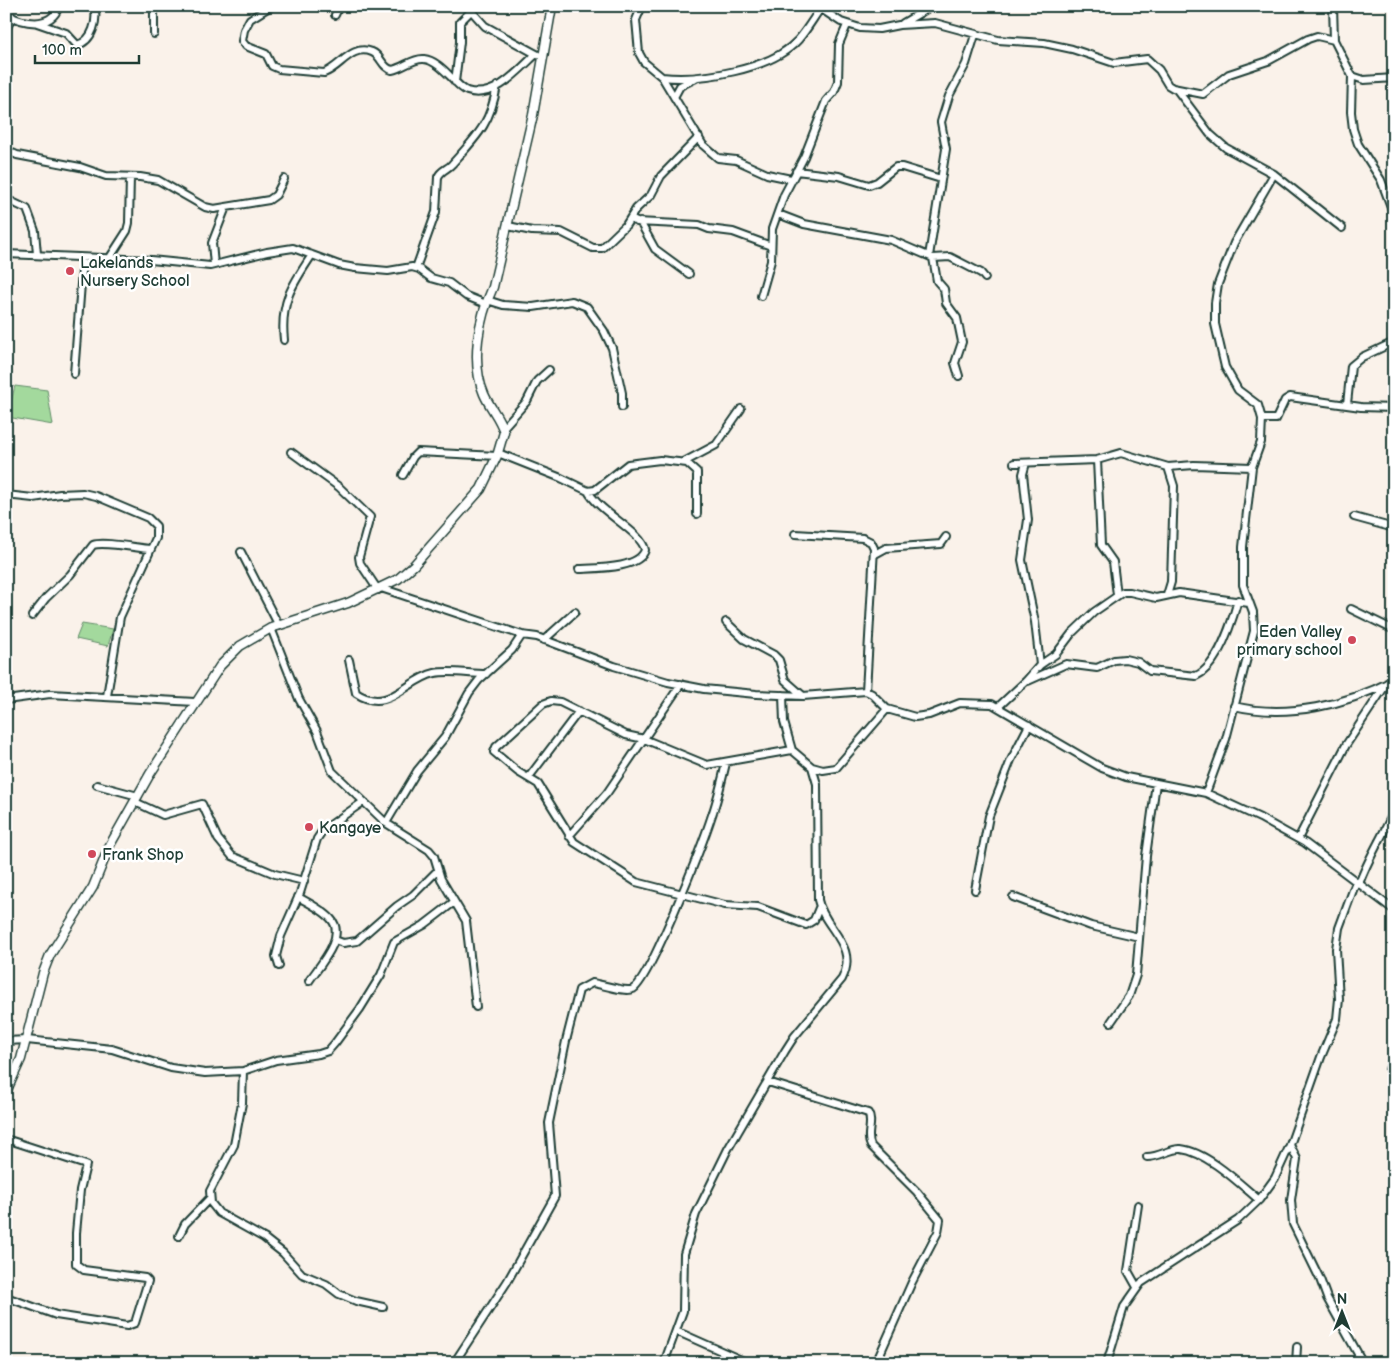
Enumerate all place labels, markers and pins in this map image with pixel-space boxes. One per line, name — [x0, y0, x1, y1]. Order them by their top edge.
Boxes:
place label: Lakelands Nursery School — [80, 254, 190, 291]
marker: Lakelands Nursery School — [64, 265, 76, 277]
place label: Eden Valley primary school — [1237, 623, 1343, 660]
marker: Eden Valley primary school — [1346, 634, 1358, 646]
place label: Kangaye — [319, 819, 382, 838]
marker: Kangaye — [303, 821, 315, 833]
place label: Frank Shop — [102, 846, 184, 865]
marker: Frank Shop — [86, 848, 98, 860]

